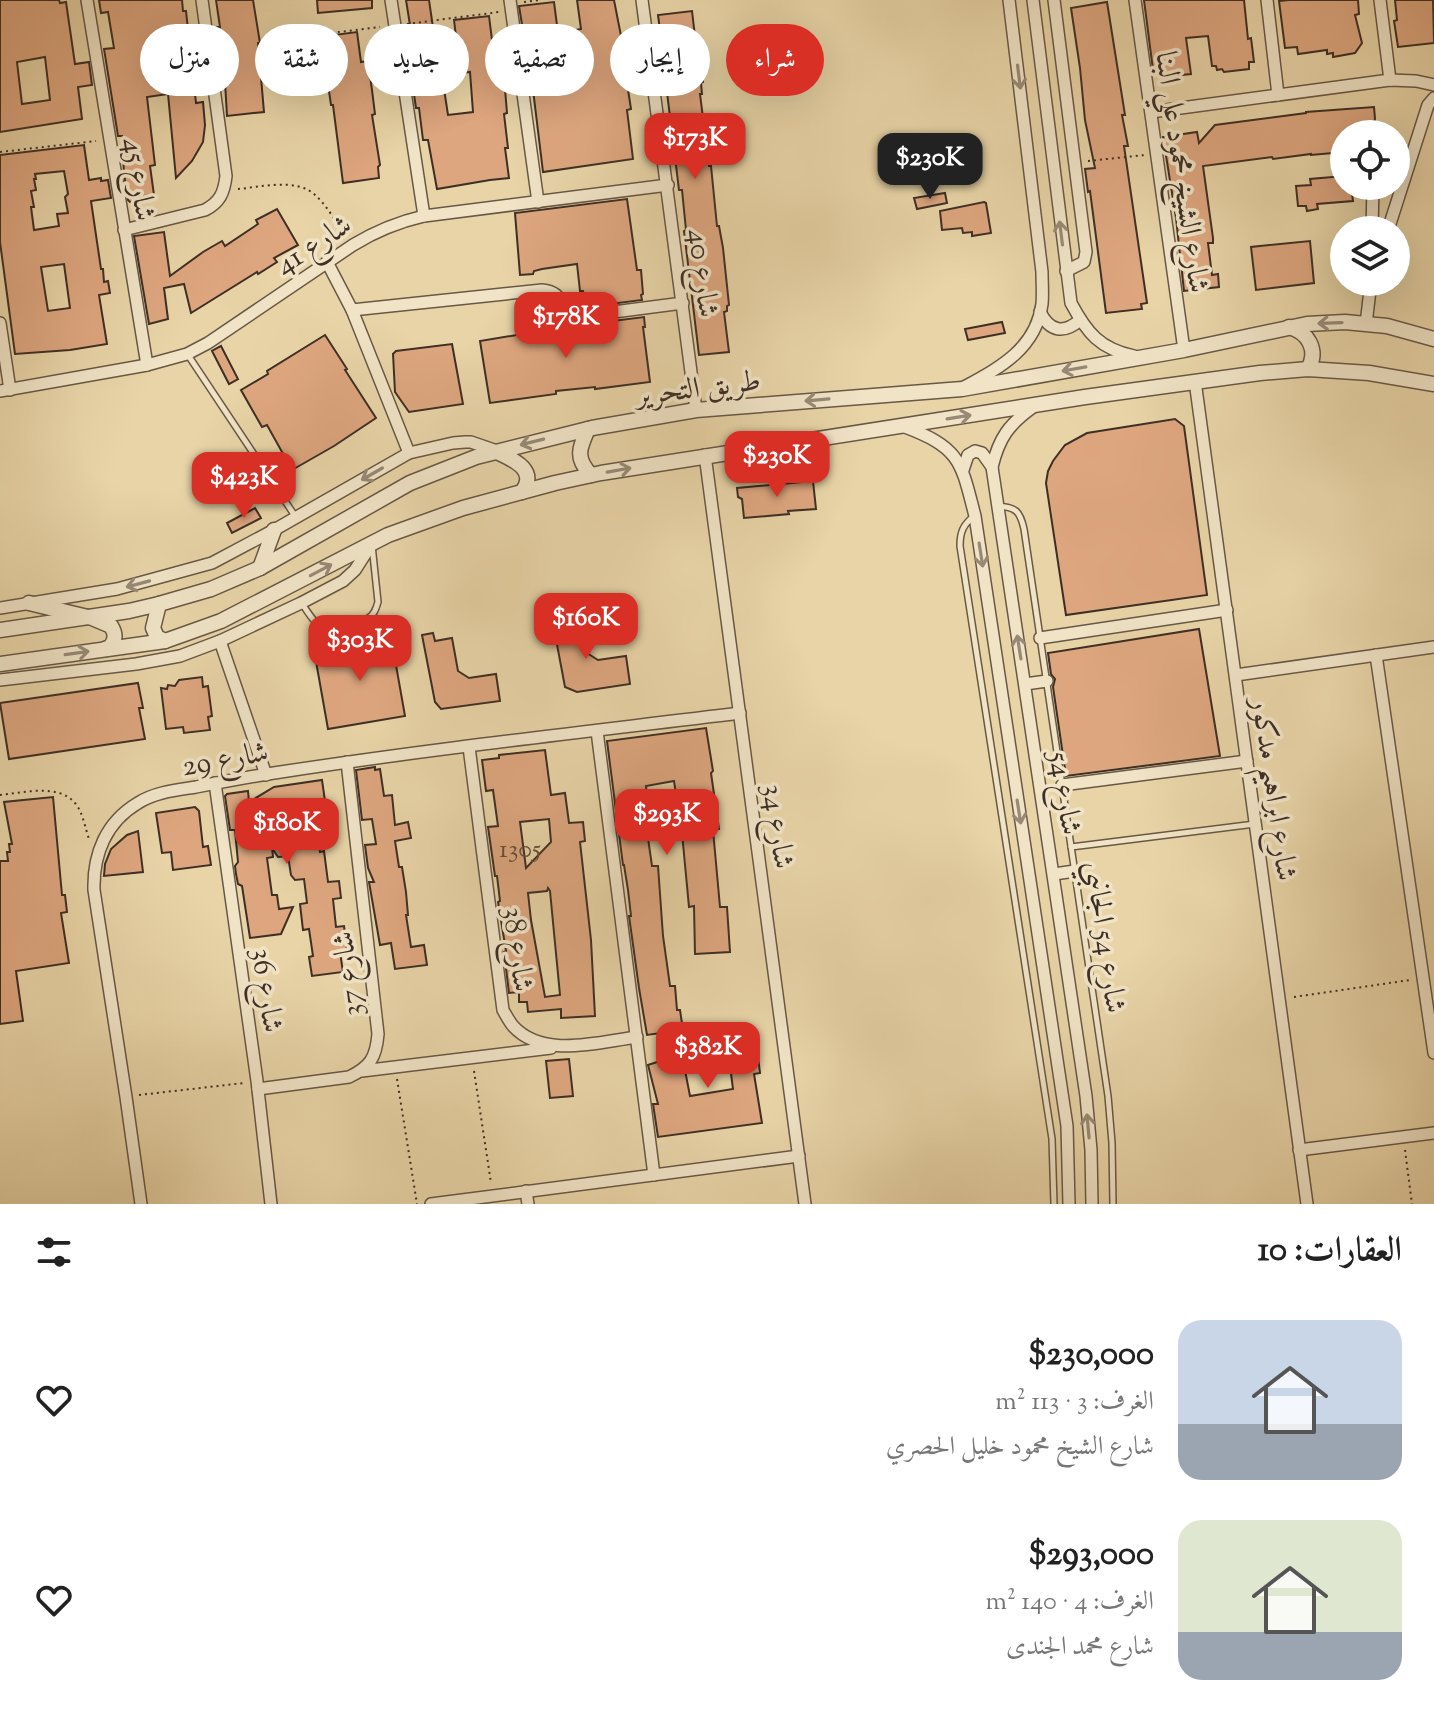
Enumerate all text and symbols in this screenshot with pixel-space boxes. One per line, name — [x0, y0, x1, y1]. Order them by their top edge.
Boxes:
chip: منزل — [140, 24, 239, 96]
chip: شقة — [255, 24, 348, 96]
chip: جديد — [364, 24, 469, 96]
chip: تصفية — [485, 24, 594, 96]
chip: إيجار — [610, 24, 710, 96]
chip: شراء — [726, 24, 824, 96]
street label: شارع الشيخ محمود علي البنا — [1137, 49, 1219, 297]
one-way arrow — [1011, 64, 1026, 90]
pin: $173K — [639, 113, 751, 181]
text: $173K — [662, 120, 728, 157]
map controls — [1330, 120, 1410, 296]
button: locate — [1330, 120, 1410, 200]
pin: $230K — [874, 133, 986, 201]
street label: شارع 45 — [109, 135, 165, 224]
text: $230K — [896, 140, 964, 177]
street label: شارع 41 — [268, 205, 362, 288]
button: layers — [1330, 216, 1410, 296]
one-way arrow — [1053, 221, 1068, 246]
street label: شارع 40 — [674, 226, 728, 320]
pin: $178K — [510, 292, 622, 360]
text: $178K — [532, 299, 600, 336]
one-way arrow — [1317, 315, 1344, 330]
street label: طريق التحرير — [630, 360, 763, 419]
one-way arrow — [1062, 362, 1088, 377]
one-way arrow — [804, 393, 831, 408]
one-way arrow — [946, 409, 971, 424]
pin: $230K — [721, 431, 833, 499]
one-way arrow — [520, 436, 546, 451]
text: $230K — [743, 438, 811, 475]
pin: $423K — [188, 452, 300, 520]
text: $423K — [210, 459, 278, 496]
one-way arrow — [606, 462, 631, 477]
one-way arrow — [361, 466, 384, 482]
one-way arrow — [974, 542, 989, 567]
one-way arrow — [308, 562, 332, 577]
one-way arrow — [126, 577, 152, 592]
pin: $160K — [530, 593, 642, 661]
text: $160K — [552, 600, 620, 637]
pin: $303K — [304, 615, 416, 683]
text: $303K — [326, 622, 394, 659]
one-way arrow — [1011, 635, 1026, 660]
one-way arrow — [64, 645, 89, 660]
street label: شارع ابراهيم مدكور — [1233, 692, 1307, 884]
street label: شارع 29 — [179, 732, 272, 790]
street label: شارع 54 — [1034, 747, 1091, 838]
street label: شارع 34 — [748, 781, 804, 872]
pin: $293K — [611, 789, 723, 857]
text: $293K — [633, 796, 701, 833]
pin: $180K — [231, 798, 343, 866]
one-way arrow — [1012, 799, 1027, 824]
text: $180K — [253, 805, 321, 842]
house number: 1305 — [499, 832, 541, 869]
street label: شارع 54 الجانبي — [1069, 859, 1135, 1017]
street label: شارع 38 — [489, 904, 543, 995]
street label: شارع 37 — [323, 928, 377, 1019]
street label: شارع 36 — [237, 945, 293, 1036]
pin: $382K — [652, 1022, 764, 1090]
text: $382K — [674, 1029, 742, 1066]
one-way arrow — [1081, 1113, 1096, 1140]
text: العقارات: 10 — [1258, 1227, 1402, 1276]
icon: filters — [32, 1230, 76, 1274]
text: $230,000 — [1028, 1331, 1154, 1380]
icon: home — [1242, 1352, 1338, 1448]
icon: heart — [32, 1378, 76, 1422]
text: الغرف: 3 · 113 m² — [995, 1384, 1154, 1421]
text: شارع الشيخ محمود خليل الحصري — [886, 1429, 1154, 1466]
text: $293,000 — [1028, 1531, 1154, 1580]
icon: home — [1242, 1552, 1338, 1648]
icon: heart — [32, 1578, 76, 1622]
text: الغرف: 4 · 140 m² — [985, 1584, 1154, 1621]
text: شارع محمد الجندى — [1006, 1629, 1154, 1666]

